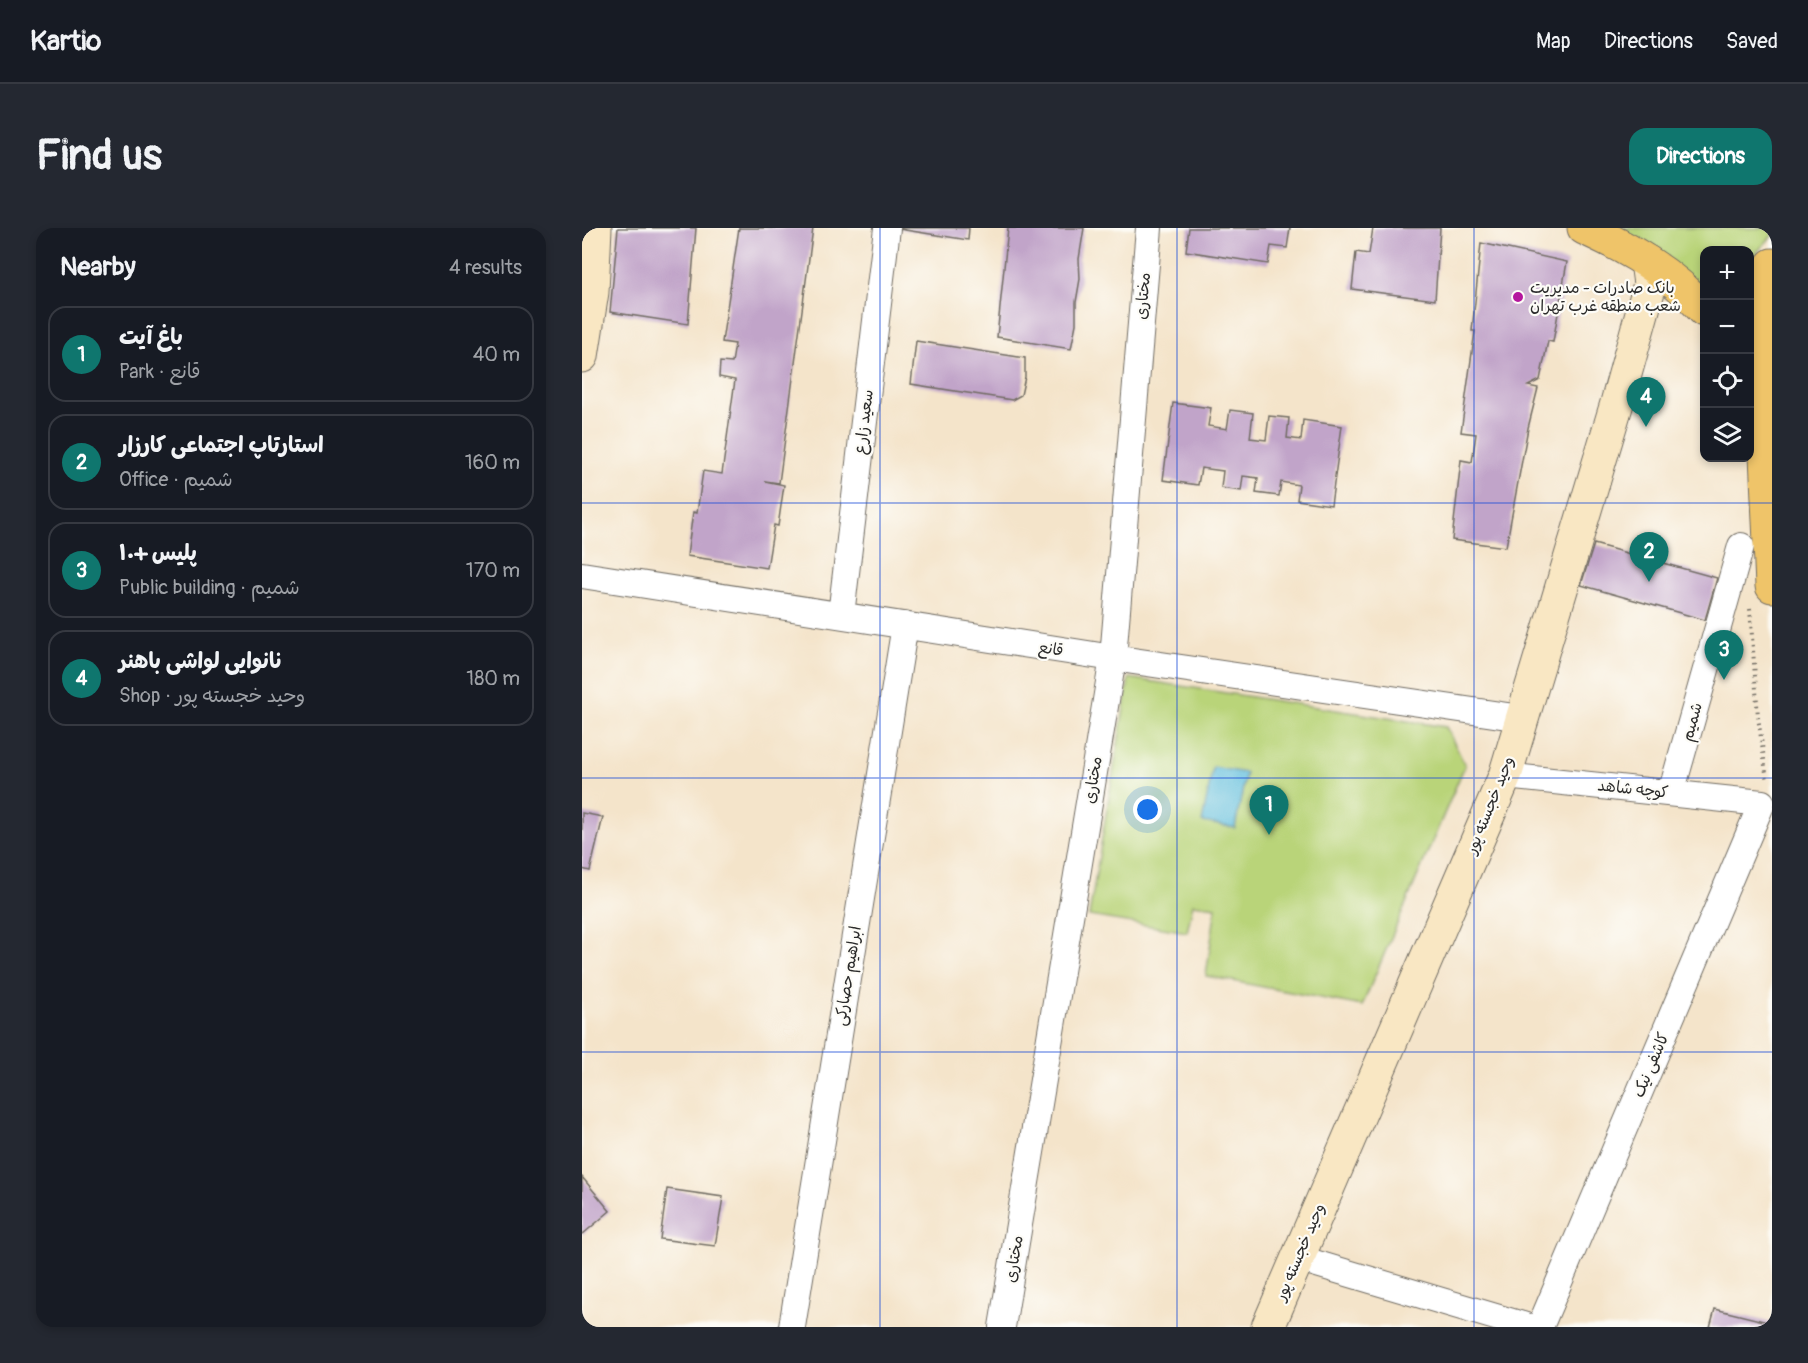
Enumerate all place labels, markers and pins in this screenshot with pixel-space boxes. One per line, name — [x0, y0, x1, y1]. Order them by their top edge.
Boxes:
place label: بانک صادرات - مدیریت شعب منطقه غرب تهران — [1530, 278, 1681, 316]
marker: بانک صادرات - مدیریت شعب منطقه غرب تهران — [1511, 290, 1525, 304]
pin: 4 — [1626, 378, 1666, 427]
pin: 2 — [1630, 532, 1668, 582]
pin: 3 — [1704, 630, 1744, 680]
pin: 1 — [1250, 786, 1288, 835]

